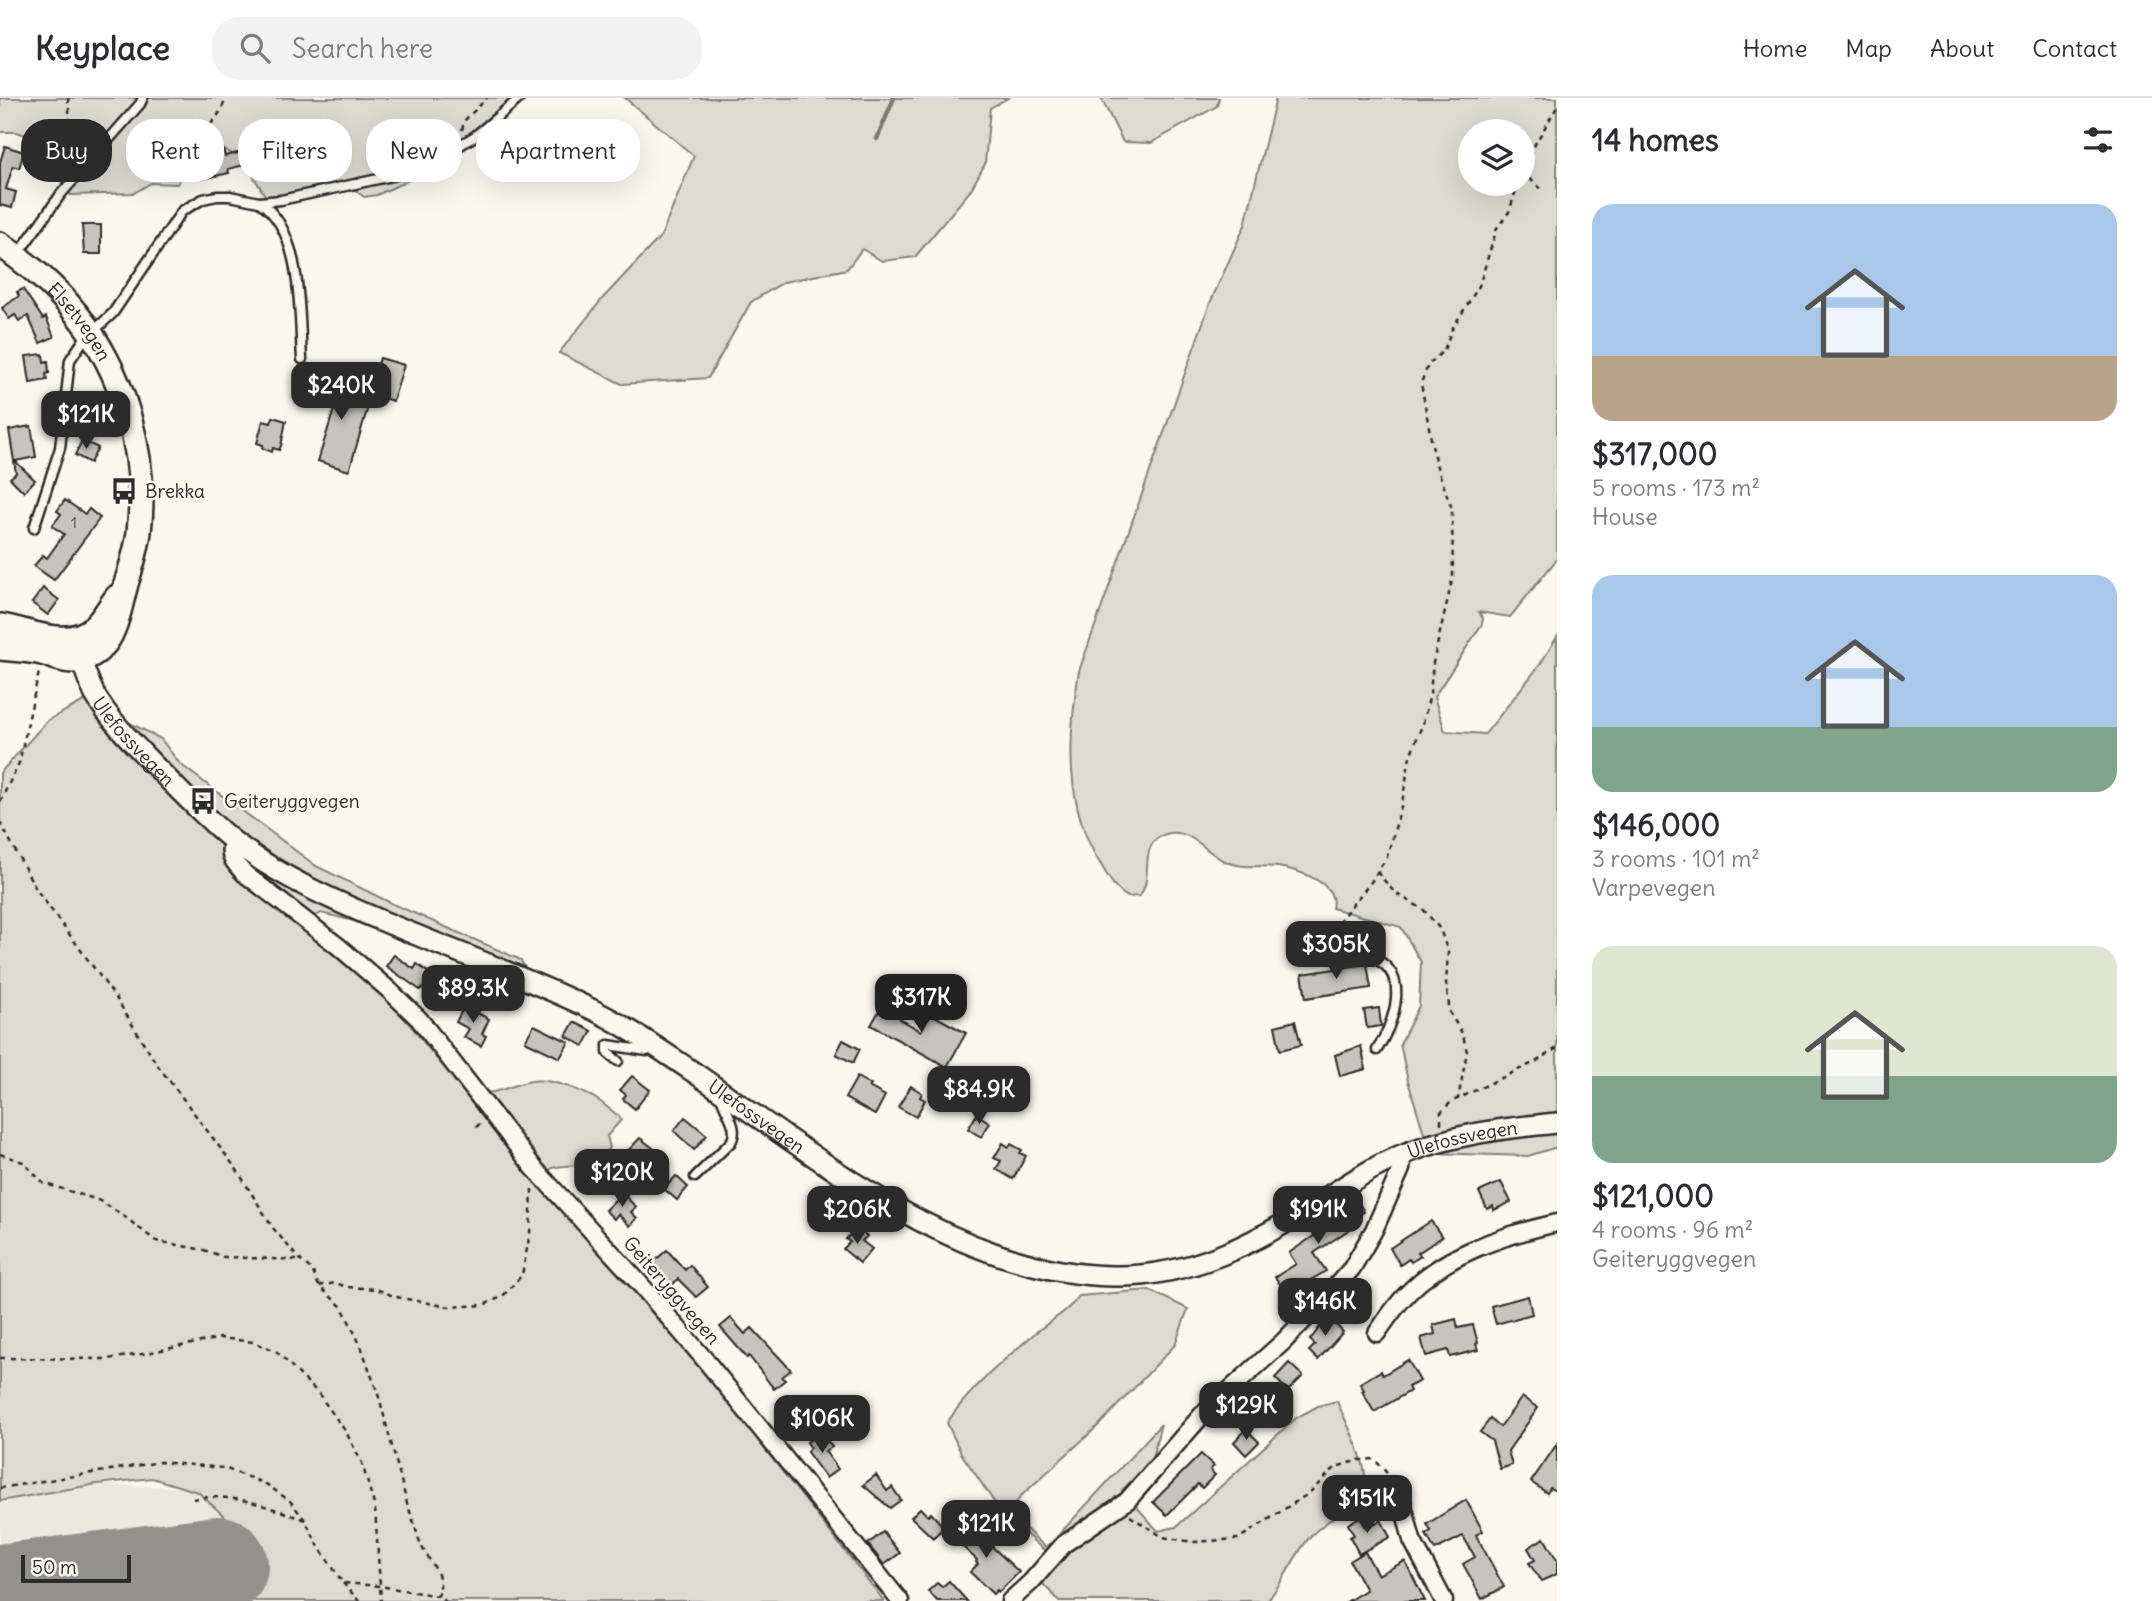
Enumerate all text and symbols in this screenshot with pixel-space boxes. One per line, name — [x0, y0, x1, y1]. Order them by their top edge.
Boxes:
search box — [212, 17, 702, 80]
text: Keyplace — [35, 27, 170, 69]
icon: search — [236, 29, 274, 67]
text: Search here — [292, 32, 433, 65]
text: Home — [1743, 33, 1807, 63]
text: Map — [1845, 33, 1892, 63]
text: About — [1930, 33, 1994, 63]
text: Contact — [2032, 33, 2117, 63]
chip: Buy — [21, 119, 112, 182]
chip: Rent — [126, 119, 224, 182]
chip: Filters — [238, 119, 352, 182]
chip: New — [366, 119, 462, 182]
chip: Apartment — [476, 119, 640, 182]
map controls — [1458, 119, 1535, 196]
button: layers — [1458, 119, 1535, 196]
text: 14 homes — [1592, 121, 1719, 159]
icon: filters — [2079, 121, 2117, 159]
icon: home — [1792, 250, 1918, 376]
street label: Elsetvegen — [43, 277, 117, 365]
pin: $240K — [292, 362, 390, 422]
text: $240K — [307, 370, 375, 399]
pin: $121K — [37, 392, 135, 451]
text: $121K — [57, 399, 115, 428]
text: $317,000 — [1592, 435, 1717, 473]
text: 5 rooms · 173 m² — [1592, 473, 1760, 502]
bus stop icon: Brekka — [109, 476, 139, 506]
place label: Brekka — [145, 479, 205, 503]
text: House — [1592, 502, 1658, 531]
house number: 1 — [71, 512, 77, 532]
icon: home — [1792, 621, 1918, 747]
street label: Ulefossvegen — [87, 692, 180, 791]
bus stop icon: Geiteryggvegen — [188, 786, 218, 816]
place label: Geiteryggvegen — [224, 789, 360, 813]
text: $146,000 — [1592, 806, 1720, 844]
text: 3 rooms · 101 m² — [1592, 844, 1760, 873]
text: Varpevegen — [1592, 873, 1716, 902]
pin: $305K — [1287, 922, 1385, 981]
text: $305K — [1302, 929, 1370, 958]
pin: $89.3K — [416, 965, 530, 1025]
text: $89.3K — [438, 973, 508, 1002]
pin: $317K — [872, 974, 970, 1034]
text: $317K — [891, 982, 951, 1011]
icon: home — [1792, 992, 1918, 1118]
pin: $84.9K — [922, 1066, 1036, 1126]
street label: Ulefossvegen — [704, 1074, 810, 1159]
text: $84.9K — [943, 1074, 1015, 1103]
street label: Ulefossvegen — [1404, 1115, 1519, 1164]
pin: $120K — [573, 1150, 671, 1209]
text: $120K — [590, 1157, 654, 1186]
text: $121,000 — [1592, 1177, 1714, 1215]
pin: $206K — [808, 1186, 906, 1246]
pin: $191K — [1269, 1186, 1367, 1246]
text: $206K — [823, 1194, 891, 1223]
text: $191K — [1289, 1194, 1347, 1223]
text: 4 rooms · 96 m² — [1592, 1215, 1753, 1244]
street label: Geiteryggvegen — [618, 1231, 726, 1349]
text: Geiteryggvegen — [1592, 1244, 1756, 1273]
pin: $146K — [1276, 1278, 1374, 1338]
text: $146K — [1294, 1286, 1356, 1315]
pin: $129K — [1197, 1382, 1295, 1442]
text: $129K — [1215, 1390, 1277, 1419]
pin: $106K — [773, 1396, 871, 1455]
text: $106K — [790, 1403, 854, 1432]
pin: $151K — [1318, 1476, 1416, 1535]
text: $151K — [1338, 1483, 1396, 1512]
pin: $121K — [937, 1500, 1035, 1560]
text: $121K — [957, 1508, 1015, 1537]
scale bar — [21, 1552, 131, 1584]
text: 50 m — [32, 1555, 77, 1579]

